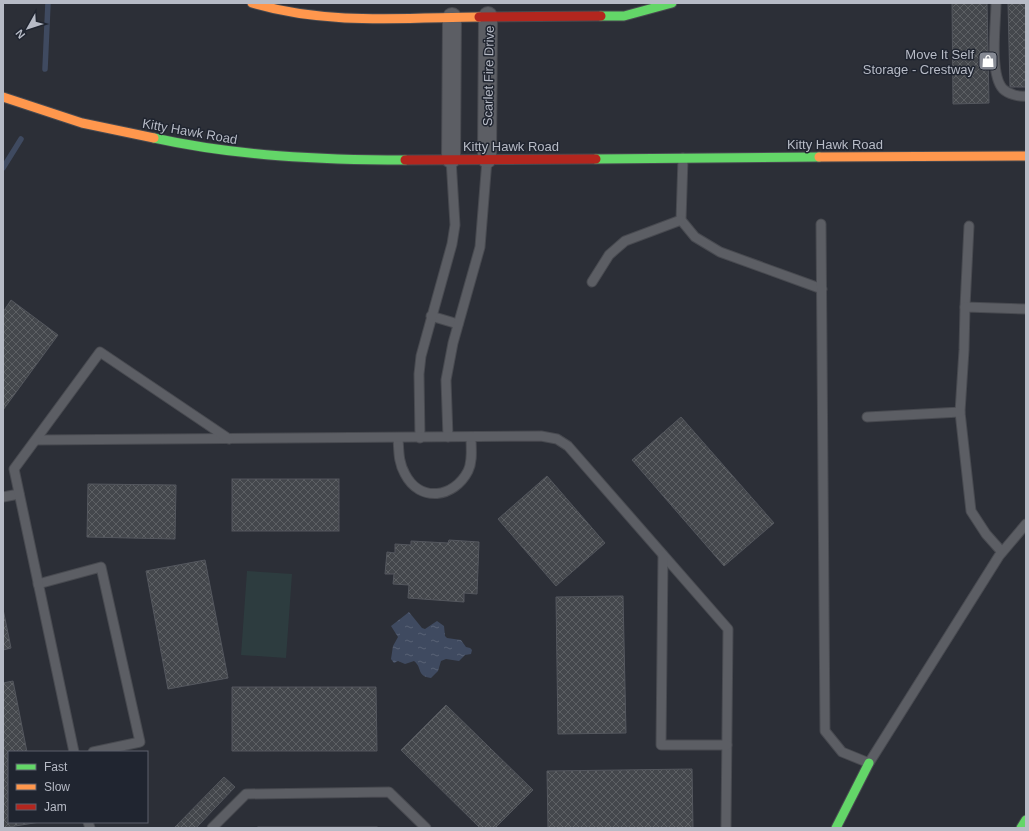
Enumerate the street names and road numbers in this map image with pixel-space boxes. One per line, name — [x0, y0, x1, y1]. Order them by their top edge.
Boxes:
street label: Scarlet Fire Drive — [480, 26, 497, 126]
street label: Kitty Hawk Road — [141, 116, 239, 147]
street label: Kitty Hawk Road — [787, 137, 883, 152]
street label: Kitty Hawk Road — [463, 139, 559, 154]

